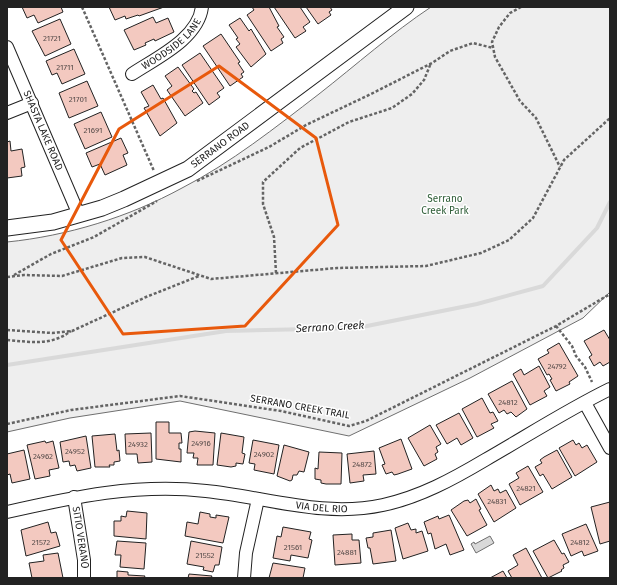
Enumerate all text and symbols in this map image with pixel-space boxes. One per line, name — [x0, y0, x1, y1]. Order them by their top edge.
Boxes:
street label: WOODSIDE LANE — [140, 16, 204, 72]
house number: 21721 — [43, 34, 61, 43]
house number: 21711 — [56, 63, 74, 72]
street label: SHASTA LAKE ROAD — [20, 89, 65, 172]
house number: 21701 — [69, 95, 87, 104]
street label: SERRANO ROAD — [189, 119, 252, 171]
house number: 21691 — [84, 126, 102, 135]
park label: Serrano Creek Park — [421, 193, 470, 217]
water label: Serrano Creek — [294, 319, 365, 335]
house number: 24792 — [547, 362, 567, 371]
street label: SERRANO CREEK TRAIL — [249, 392, 351, 422]
house number: 24812 — [498, 398, 518, 407]
house number: 24916 — [191, 439, 211, 448]
house number: 24932 — [128, 440, 148, 449]
house number: 24952 — [65, 447, 85, 456]
house number: 24902 — [254, 450, 274, 459]
house number: 24962 — [33, 452, 53, 461]
house number: 24872 — [352, 460, 372, 469]
house number: 24821 — [516, 484, 536, 493]
house number: 24831 — [487, 497, 507, 506]
street label: VIA DEL RIO — [295, 499, 348, 515]
street label: SITIO VERANO — [70, 506, 90, 569]
house number: 21572 — [32, 538, 50, 547]
house number: 24812 — [570, 538, 590, 547]
house number: 21561 — [284, 543, 302, 552]
house number: 24881 — [337, 548, 357, 557]
house number: 21552 — [195, 551, 215, 560]

